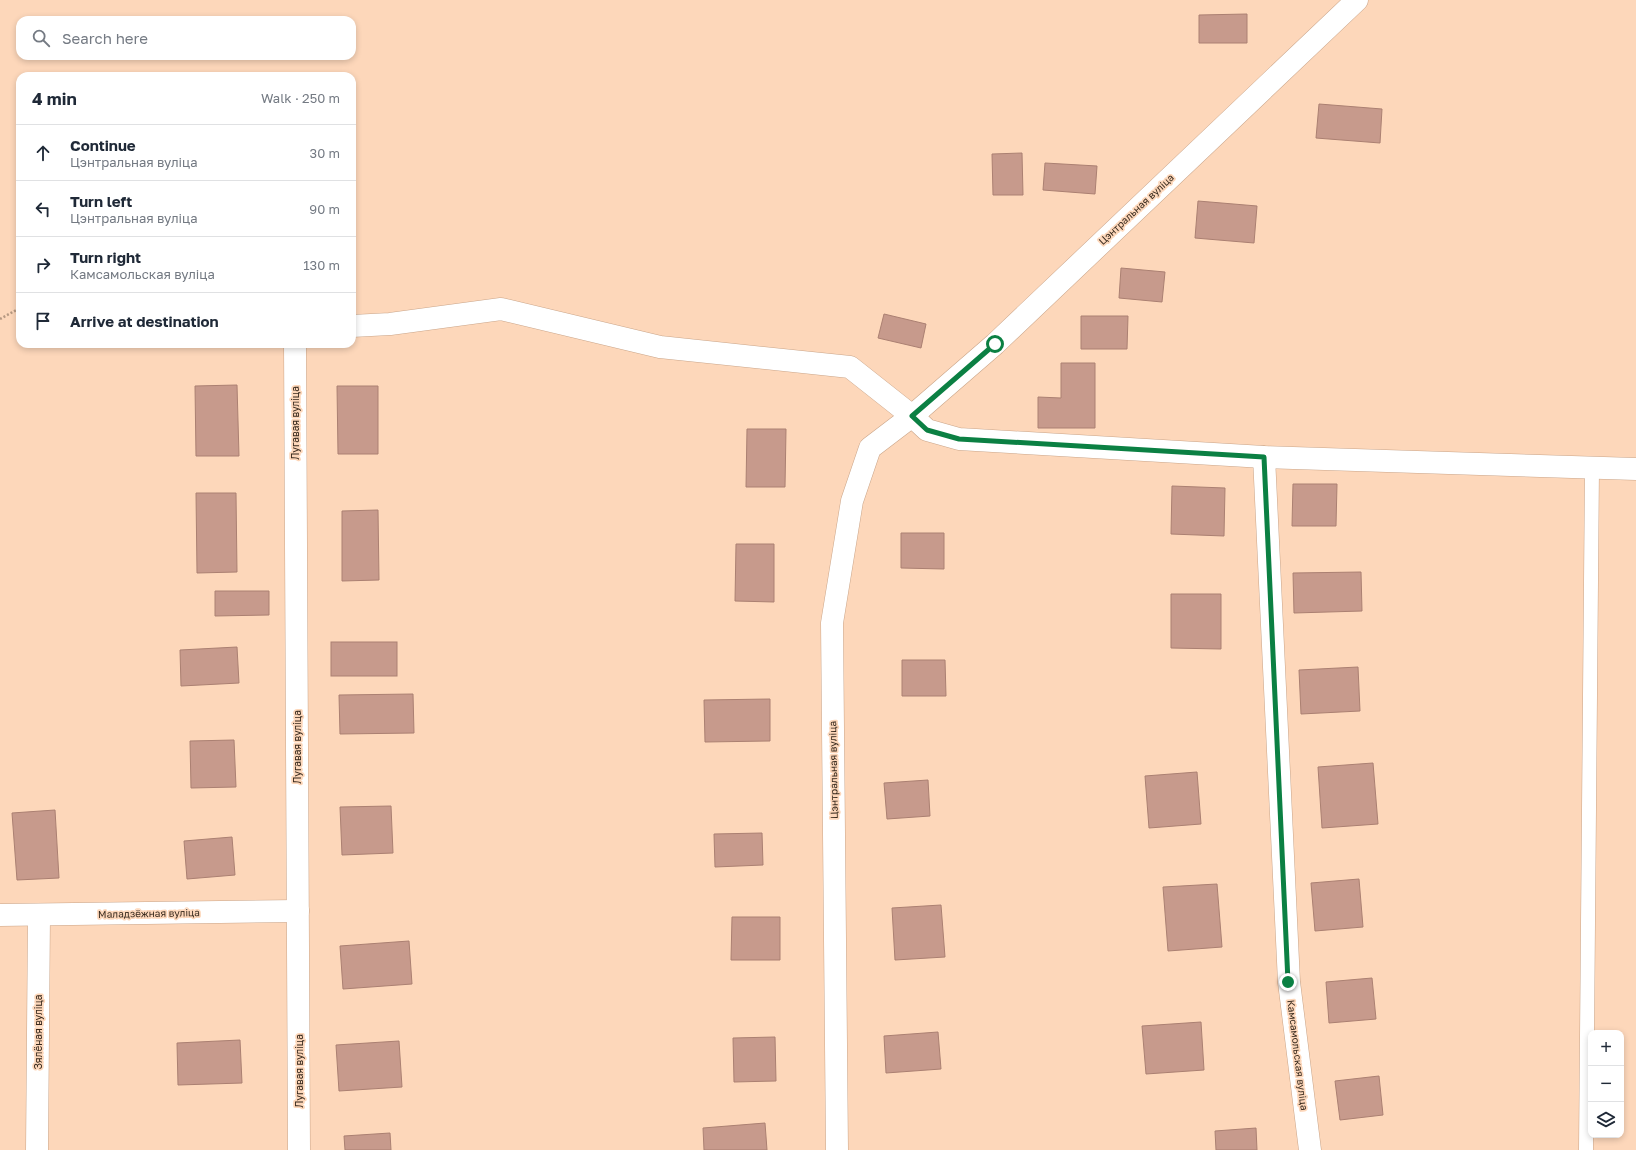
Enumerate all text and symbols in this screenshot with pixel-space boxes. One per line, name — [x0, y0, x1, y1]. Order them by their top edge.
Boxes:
search box — [16, 16, 356, 60]
icon: search — [30, 27, 52, 49]
text: Search here — [62, 29, 148, 47]
text: 4 min — [32, 88, 77, 109]
text: Walk · 250 m — [261, 90, 340, 106]
text: Continue — [70, 136, 136, 154]
icon: ahead — [32, 142, 54, 164]
text: 30 m — [310, 145, 340, 161]
text: Цэнтральная вуліца — [70, 154, 198, 170]
street label: Цэнтральная вуліца — [1096, 171, 1176, 247]
text: Turn left — [70, 192, 132, 210]
icon: left — [32, 198, 54, 220]
text: 90 m — [309, 201, 340, 217]
text: Цэнтральная вуліца — [70, 210, 198, 226]
text: Turn right — [70, 248, 141, 266]
icon: right — [32, 254, 54, 276]
text: 130 m — [303, 257, 340, 273]
text: Камсамольская вуліца — [70, 266, 215, 282]
icon: arrive — [32, 310, 54, 332]
text: Arrive at destination — [70, 312, 219, 330]
route start — [986, 335, 1004, 353]
street label: Лугавая вуліца — [289, 386, 301, 460]
street label: Лугавая вуліца — [291, 710, 303, 784]
street label: Цэнтральная вуліца — [826, 721, 840, 819]
street label: Маладзёжная вуліца — [98, 906, 200, 920]
route end — [1279, 973, 1297, 991]
street label: Зялёная вуліца — [32, 995, 44, 1069]
street label: Камсамольская вуліца — [1285, 999, 1311, 1111]
map controls — [1588, 1030, 1624, 1138]
button: + — [1588, 1030, 1624, 1066]
street label: Лугавая вуліца — [293, 1034, 305, 1108]
button: − — [1588, 1066, 1624, 1102]
button: layers — [1588, 1102, 1624, 1138]

